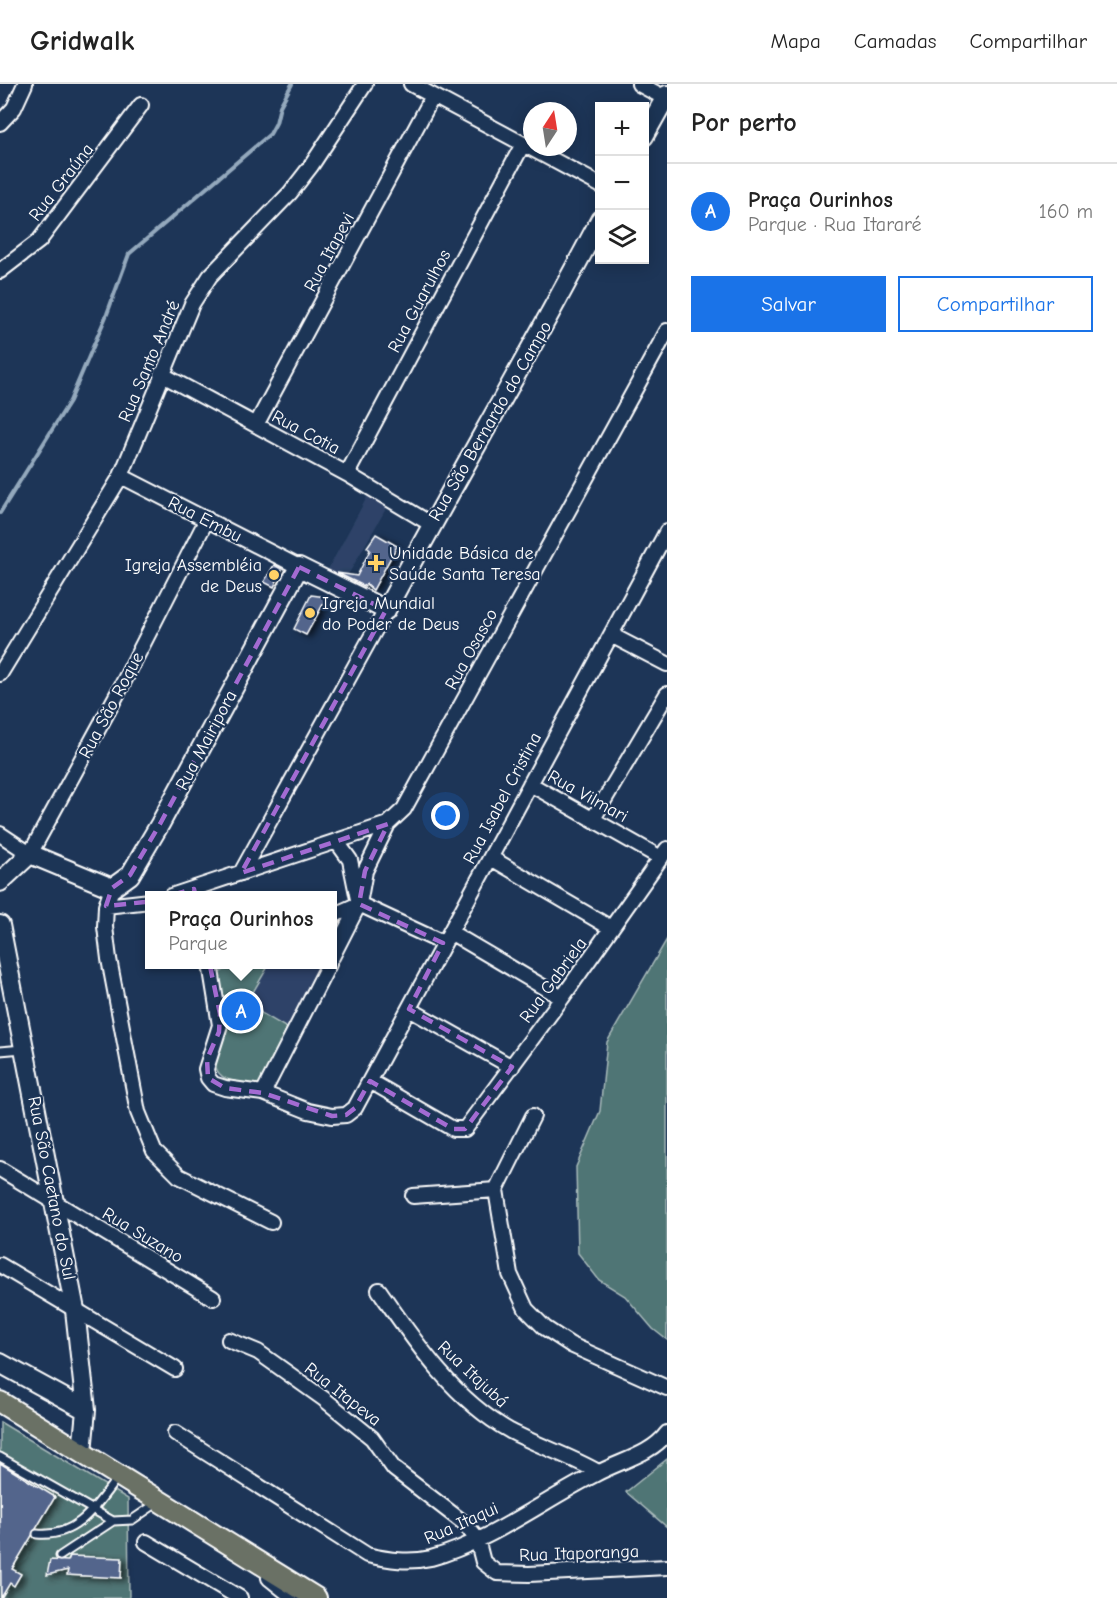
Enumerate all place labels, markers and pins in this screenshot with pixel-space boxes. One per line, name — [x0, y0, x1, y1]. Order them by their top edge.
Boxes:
place label: Unidade Básica de Saúde Santa Teresa — [389, 543, 541, 585]
marker: Unidade Básica de Saúde Santa Teresa — [367, 554, 385, 572]
place label: Igreja Assembléia de Deus — [125, 555, 262, 597]
marker: Igreja Assembléia de Deus — [267, 568, 281, 582]
place label: Igreja Mundial do Poder de Deus — [322, 593, 459, 635]
marker: Igreja Mundial do Poder de Deus — [303, 606, 317, 620]
pin: A — [222, 988, 260, 1034]

